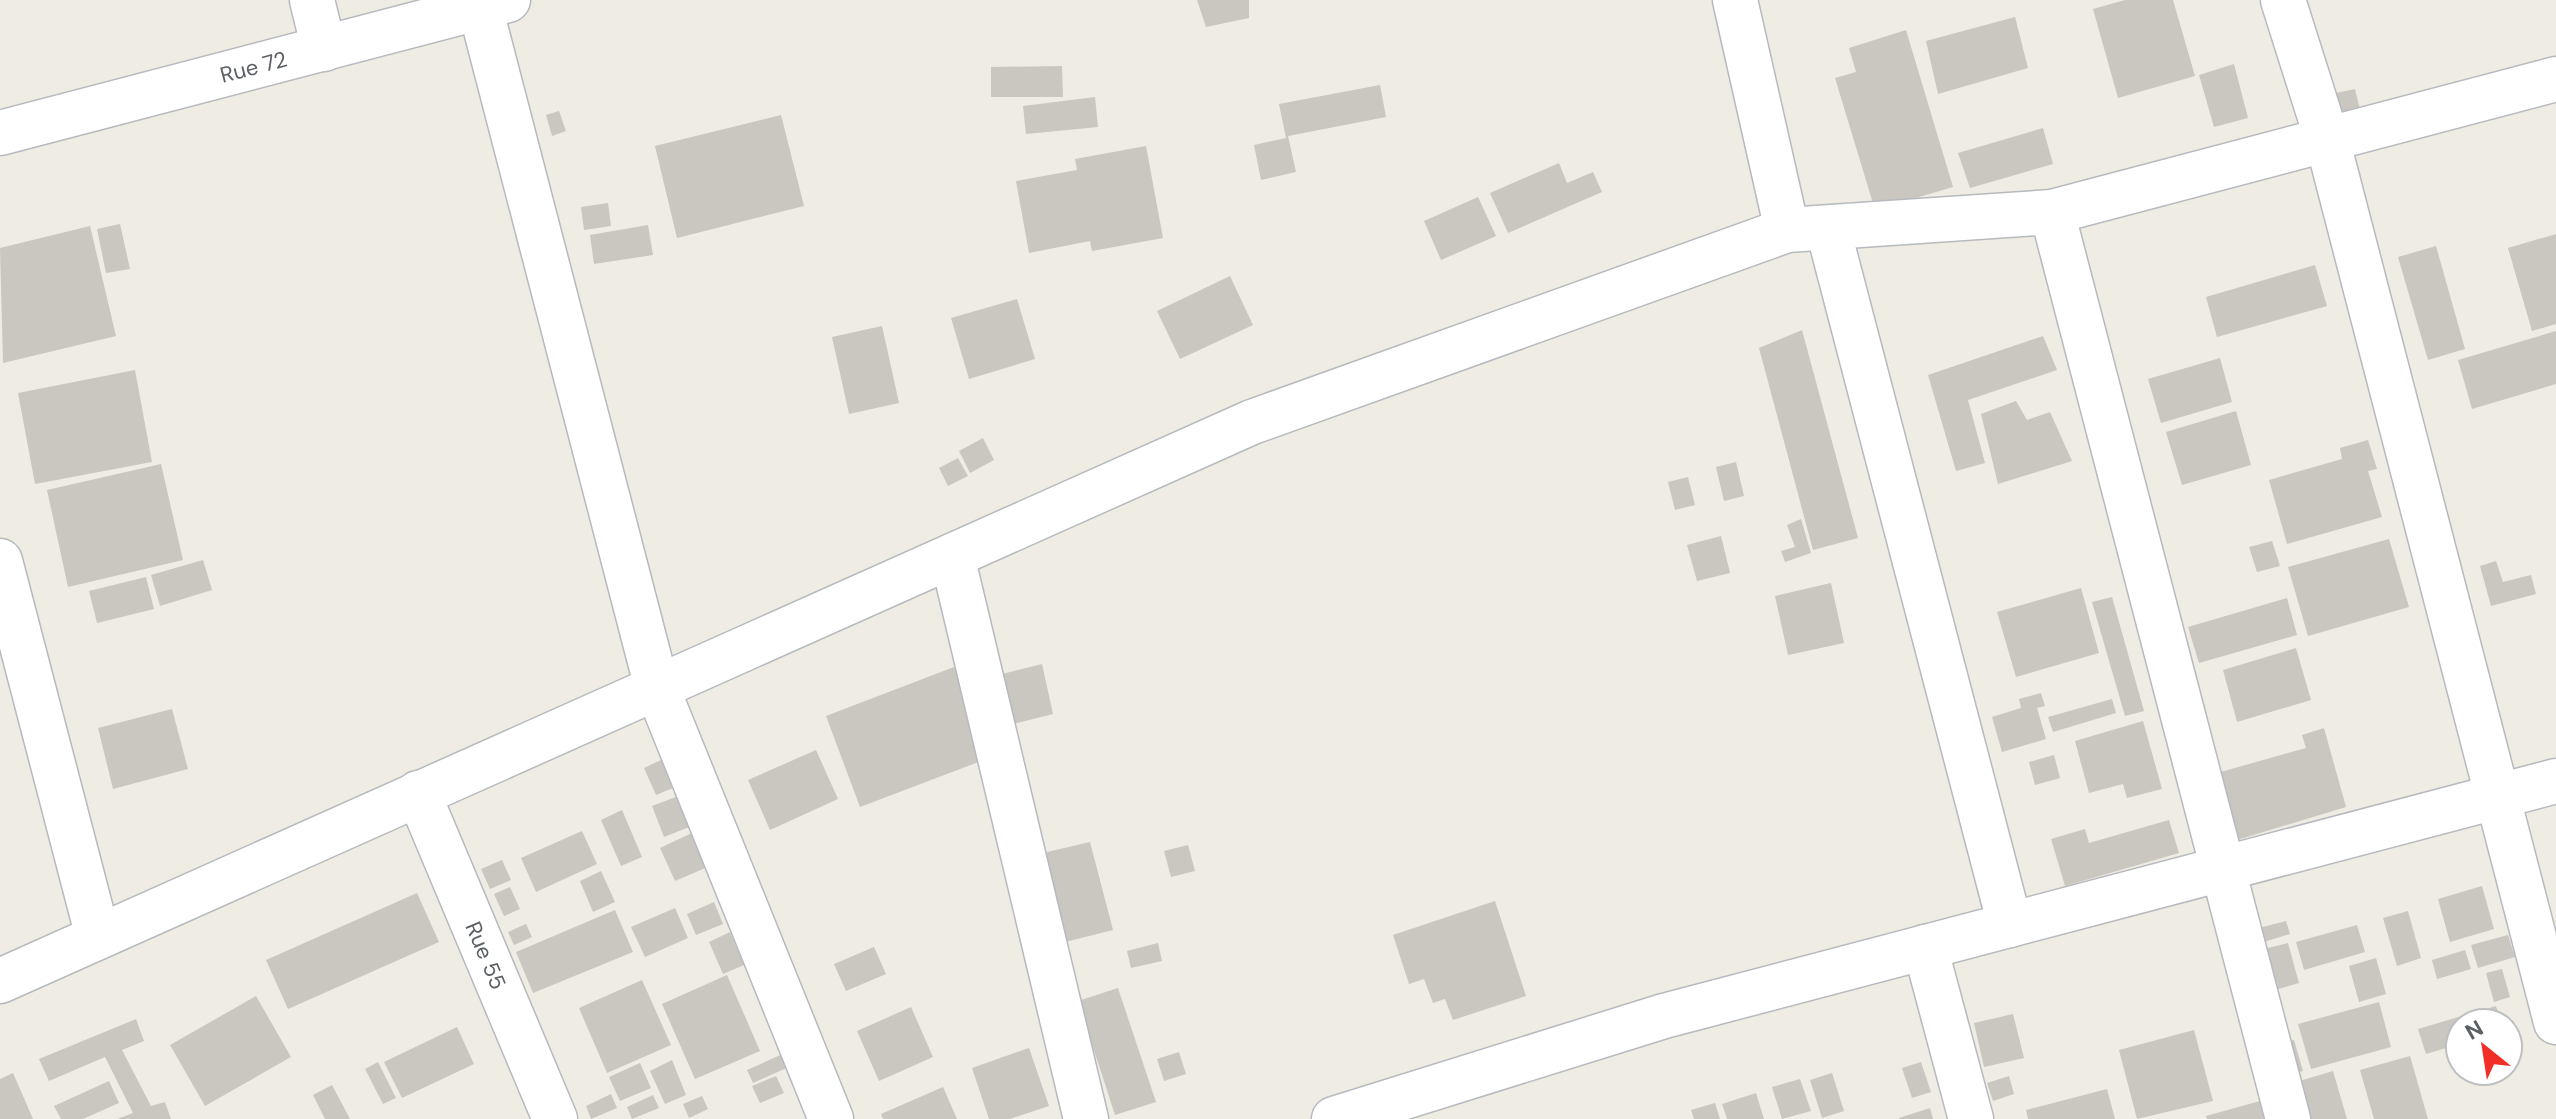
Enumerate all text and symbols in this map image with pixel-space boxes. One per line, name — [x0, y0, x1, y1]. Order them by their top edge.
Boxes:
street label: Rue 72 — [217, 44, 290, 90]
street label: Rue 55 — [459, 917, 513, 994]
north arrow — [2444, 1007, 2524, 1087]
text: N — [2460, 1014, 2488, 1047]

